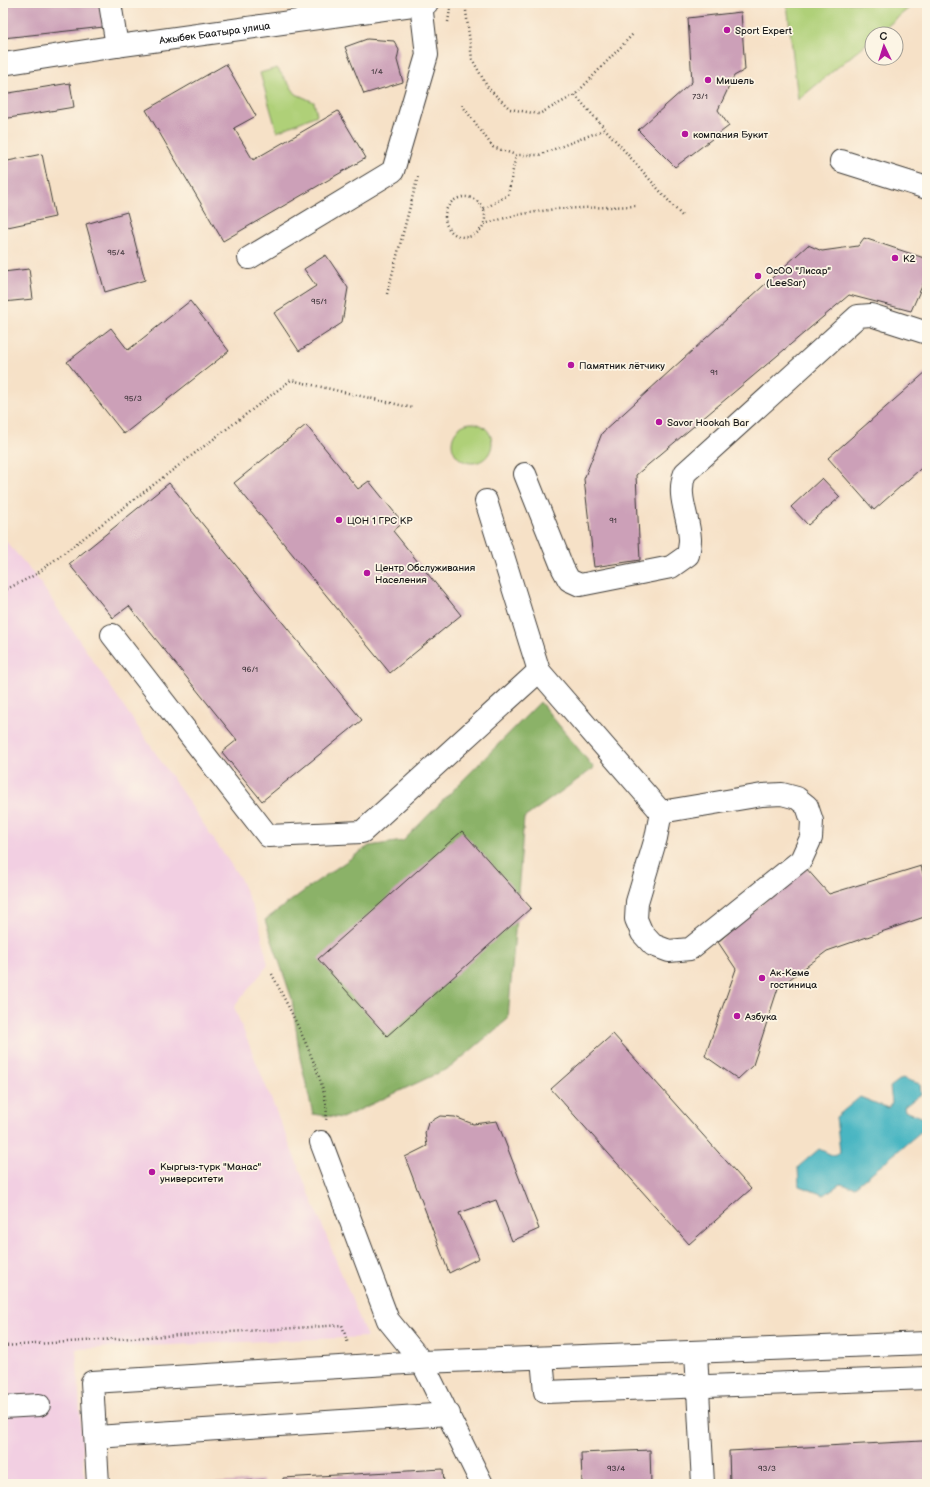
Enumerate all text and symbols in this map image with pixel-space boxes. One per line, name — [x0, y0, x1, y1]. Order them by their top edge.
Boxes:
street label: Ажыбек Баатыра улица — [158, 20, 271, 47]
marker: Sport Expert — [722, 25, 732, 35]
place label: Sport Expert — [735, 25, 792, 37]
north arrow — [864, 26, 904, 66]
text: С — [879, 30, 888, 43]
house number: 1/4 — [371, 67, 383, 76]
marker: Мишель — [703, 75, 713, 85]
place label: Мишель — [716, 75, 754, 87]
house number: 73/1 — [692, 92, 708, 101]
marker: компания Букит — [680, 129, 690, 139]
place label: компания Букит — [693, 129, 769, 141]
house number: 95/4 — [107, 248, 125, 257]
marker: К2 — [890, 253, 900, 263]
place label: К2 — [903, 253, 915, 265]
place label: ОсОО "Лисар" (LeeSar) — [766, 265, 831, 289]
marker: ОсОО "Лисар" (LeeSar) — [753, 271, 763, 281]
house number: 95/1 — [311, 297, 327, 306]
marker: Памятник лётчику — [566, 360, 576, 370]
place label: Памятник лётчику — [579, 360, 665, 372]
house number: 91 — [710, 368, 718, 377]
house number: 95/3 — [124, 394, 142, 403]
marker: Savor Hookah Bar — [654, 417, 664, 427]
place label: Savor Hookah Bar — [667, 417, 749, 429]
marker: ЦОН 1 ГРС КР — [334, 515, 344, 525]
place label: ЦОН 1 ГРС КР — [347, 515, 413, 527]
house number: 91 — [609, 516, 617, 525]
place label: Центр Обслуживания Населения — [375, 562, 476, 586]
marker: Центр Обслуживания Населения — [362, 568, 372, 578]
house number: 96/1 — [242, 665, 258, 674]
place label: Ак-Кеме гостиница — [769, 967, 817, 991]
marker: Ак-Кеме гостиница — [757, 973, 767, 983]
marker: Азбука — [732, 1011, 742, 1021]
place label: Азбука — [744, 1011, 777, 1023]
place label: Кыргыз-түрк "Манас" университети — [160, 1161, 262, 1185]
marker: Кыргыз-түрк "Манас" университети — [147, 1167, 157, 1177]
house number: 93/4 — [607, 1464, 625, 1473]
house number: 93/3 — [758, 1464, 776, 1473]

